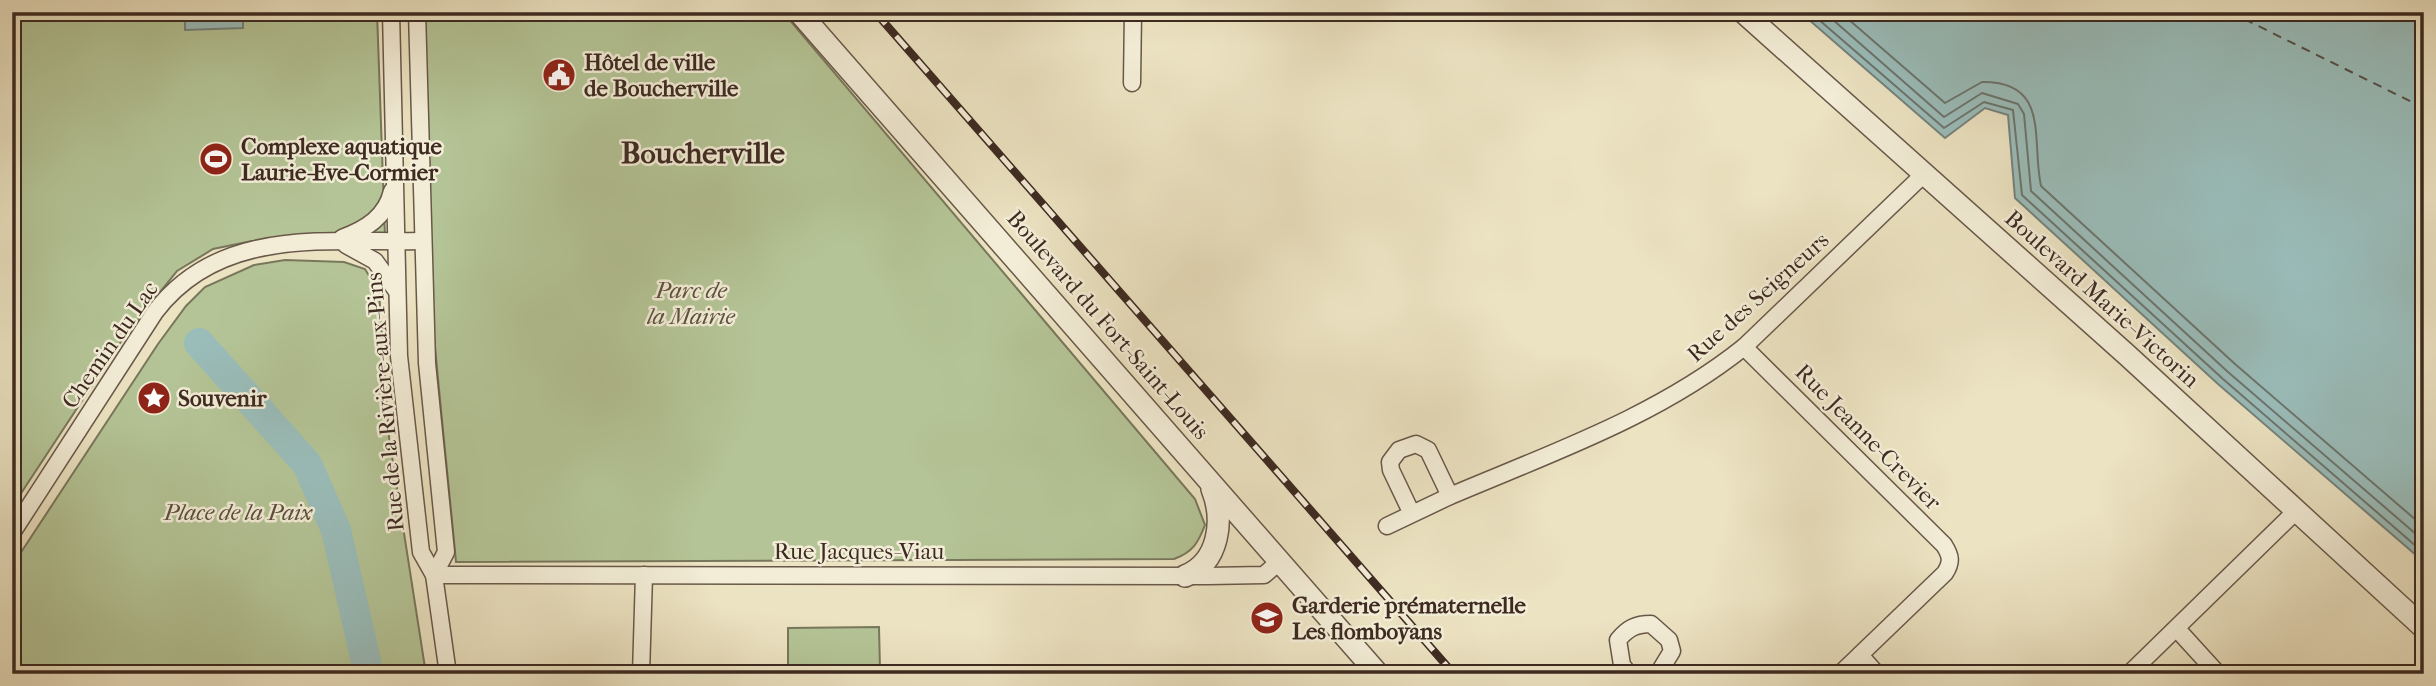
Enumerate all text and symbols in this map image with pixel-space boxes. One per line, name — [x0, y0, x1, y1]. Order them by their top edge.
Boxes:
place label: Hôtel de ville de Boucherville — [584, 49, 739, 102]
public building icon: Hôtel de ville de Boucherville — [540, 56, 578, 94]
place label: Complexe aquatique Laurie-Eve-Cormier — [241, 133, 443, 186]
district label: Boucherville — [621, 136, 785, 171]
sports icon: Complexe aquatique Laurie-Eve-Cormier — [197, 140, 235, 178]
street label: Boulevard du Fort-Saint-Louis — [1001, 205, 1215, 445]
street label: Boulevard Marie-Victorin — [1999, 205, 2205, 394]
street label: Rue des Seigneurs — [1682, 226, 1834, 368]
street label: Rue de la Rivière-aux-Pins — [360, 271, 410, 533]
street label: Chemin du Lac — [56, 276, 164, 414]
park label: Parc de la Mairie — [646, 277, 735, 330]
street label: Rue Jeanne-Crevier — [1789, 358, 1947, 516]
place icon: Souvenir — [135, 379, 173, 417]
place label: Souvenir — [178, 385, 268, 412]
park label: Place de la Paix — [163, 499, 313, 526]
street label: Rue Jacques-Viau — [774, 538, 944, 565]
place label: Garderie prématernelle Les flomboyans — [1292, 592, 1527, 645]
school or university icon: Garderie prématernelle Les flomboyans — [1248, 599, 1286, 637]

